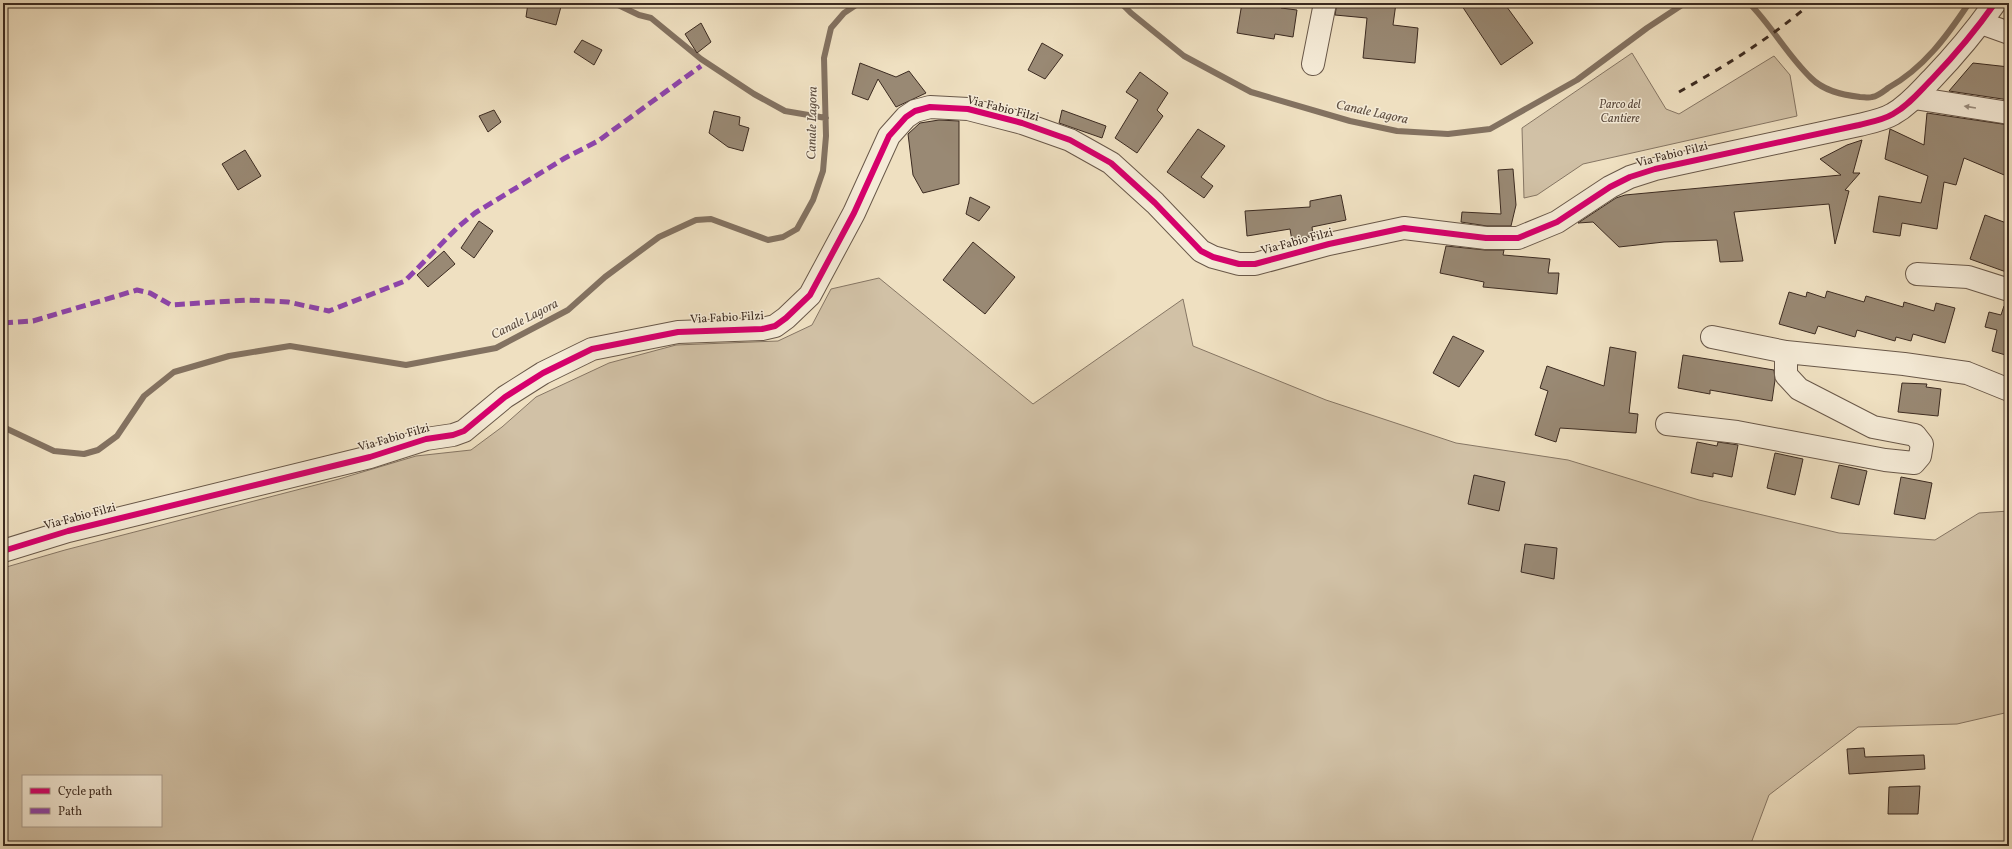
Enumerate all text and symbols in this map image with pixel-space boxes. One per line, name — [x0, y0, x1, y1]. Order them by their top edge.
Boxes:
water label: Canale Lagora — [803, 86, 823, 160]
street label: Via Fabio Filzi — [965, 92, 1041, 126]
water label: Canale Lagora — [1334, 97, 1410, 129]
park label: Parco del Cantiere — [1599, 97, 1641, 127]
one-way arrow — [1964, 104, 1977, 110]
street label: Via Fabio Filzi — [1634, 138, 1710, 172]
street label: Via Fabio Filzi — [1259, 225, 1335, 259]
water label: Canale Lagora — [488, 295, 562, 345]
street label: Via Fabio Filzi — [690, 308, 765, 328]
street label: Via Fabio Filzi — [356, 420, 432, 456]
street label: Via Fabio Filzi — [42, 500, 118, 534]
legend — [22, 775, 162, 827]
text: Cycle path — [58, 784, 113, 800]
text: Path — [58, 804, 82, 820]

